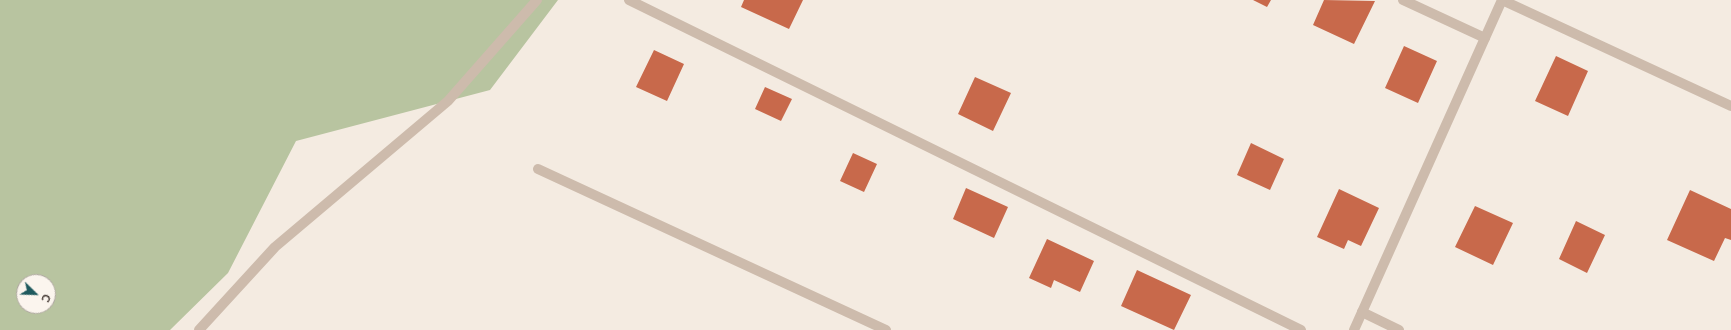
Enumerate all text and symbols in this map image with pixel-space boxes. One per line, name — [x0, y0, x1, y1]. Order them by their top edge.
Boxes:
north arrow — [16, 274, 56, 314]
text: С — [39, 293, 54, 304]

